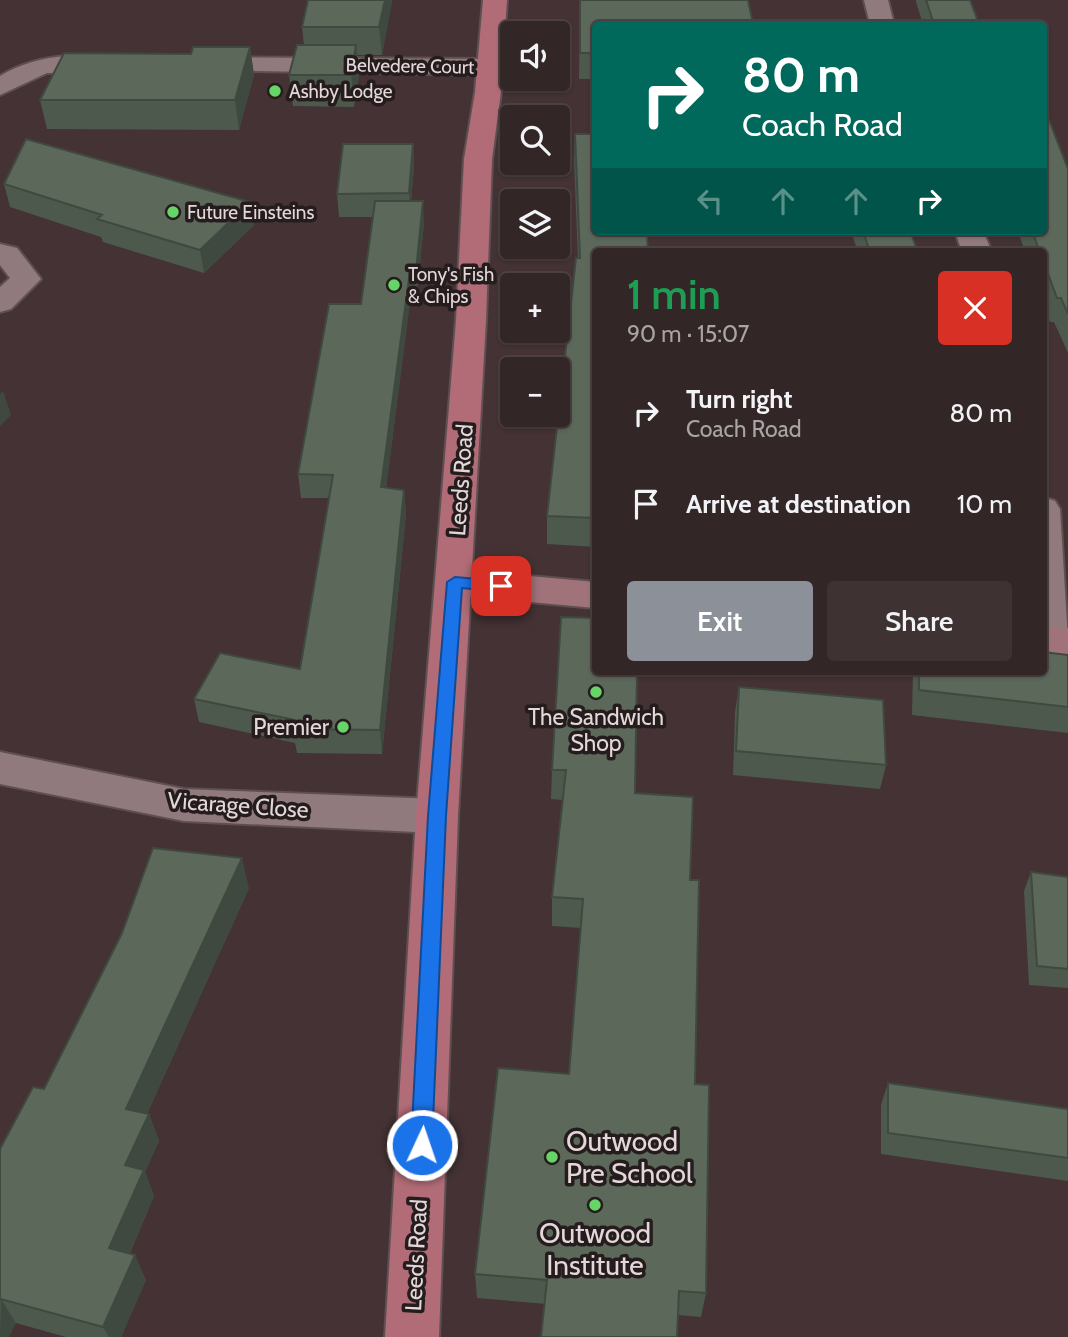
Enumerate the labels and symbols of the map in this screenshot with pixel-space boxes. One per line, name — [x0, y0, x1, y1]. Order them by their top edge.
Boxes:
street label: Belvedere Court — [345, 53, 475, 79]
place label: Ashby Lodge — [289, 80, 393, 103]
marker: Ashby Lodge — [267, 83, 283, 99]
place label: Future Einsteins — [187, 201, 314, 224]
marker: Future Einsteins — [165, 204, 181, 220]
place label: Tony's Fish & Chips — [408, 263, 494, 308]
marker: Tony's Fish & Chips — [386, 277, 402, 293]
street label: Leeds Road — [443, 423, 479, 537]
pin — [471, 556, 531, 616]
marker: The Sandwich Shop — [588, 684, 604, 700]
place label: The Sandwich Shop — [528, 703, 664, 757]
place label: Premier — [253, 713, 330, 741]
marker: Premier — [335, 719, 351, 735]
street label: Vicarage Close — [167, 786, 310, 824]
position arrow — [385, 1108, 459, 1182]
place label: Outwood Pre School — [566, 1124, 693, 1190]
marker: Outwood Pre School — [544, 1149, 560, 1165]
marker: Outwood Institute — [587, 1197, 603, 1213]
street label: Leeds Road — [399, 1198, 433, 1312]
place label: Outwood Institute — [539, 1216, 651, 1282]

